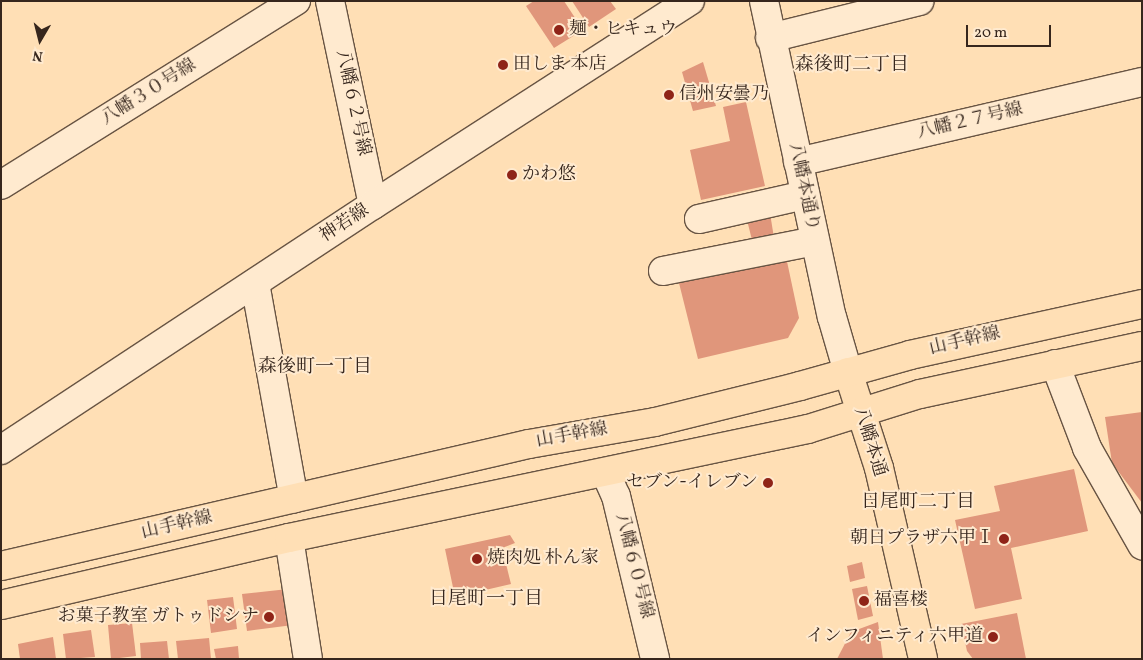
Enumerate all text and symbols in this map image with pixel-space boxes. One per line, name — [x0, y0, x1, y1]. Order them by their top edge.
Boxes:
north arrow — [15, 15, 65, 65]
scale bar — [968, 15, 1053, 47]
place label: 麺・ヒキュウ — [569, 19, 677, 41]
text: 20 m — [974, 23, 1007, 44]
marker: 麺・ヒキュウ — [553, 24, 565, 36]
text: N — [31, 45, 44, 65]
street label: 八幡６２号線 — [330, 48, 374, 158]
place label: 田しま 本店 — [513, 54, 607, 76]
street label: 八幡３０号線 — [97, 55, 201, 131]
district label: 森後町二丁目 — [795, 55, 909, 77]
marker: 田しま 本店 — [497, 59, 509, 71]
place label: 信州安曇乃 — [679, 84, 769, 106]
marker: 信州安曇乃 — [663, 89, 675, 101]
street label: 八幡２７号線 — [915, 99, 1025, 145]
street label: 八幡本通り — [783, 141, 823, 233]
place label: かわ悠 — [522, 164, 576, 186]
marker: かわ悠 — [506, 169, 518, 181]
street label: 神若線 — [316, 200, 374, 248]
street label: 山手幹線 — [927, 323, 1003, 361]
district label: 森後町一丁目 — [258, 357, 372, 379]
street label: 八幡本通 — [848, 404, 890, 480]
street label: 山手幹線 — [535, 419, 609, 453]
place label: セブン-イレブン — [624, 472, 758, 494]
marker: セブン-イレブン — [762, 477, 774, 489]
district label: 日尾町二丁目 — [861, 492, 975, 514]
street label: 山手幹線 — [139, 507, 215, 545]
street label: 八幡６０号線 — [609, 511, 657, 621]
place label: 朝日プラザ六甲Ⅰ — [850, 528, 994, 550]
marker: 朝日プラザ六甲Ⅰ — [998, 533, 1010, 545]
place label: 焼肉処 朴ん家 — [487, 548, 599, 570]
marker: 焼肉処 朴ん家 — [471, 553, 483, 565]
district label: 日尾町一丁目 — [429, 589, 543, 611]
place label: 福喜楼 — [874, 590, 928, 612]
marker: 福喜楼 — [858, 595, 870, 607]
place label: お菓子教室 ガトゥドシナ — [57, 606, 259, 628]
marker: お菓子教室 ガトゥドシナ — [263, 611, 275, 623]
place label: インフィニティ六甲道 — [803, 626, 983, 648]
marker: インフィニティ六甲道 — [987, 631, 999, 643]

